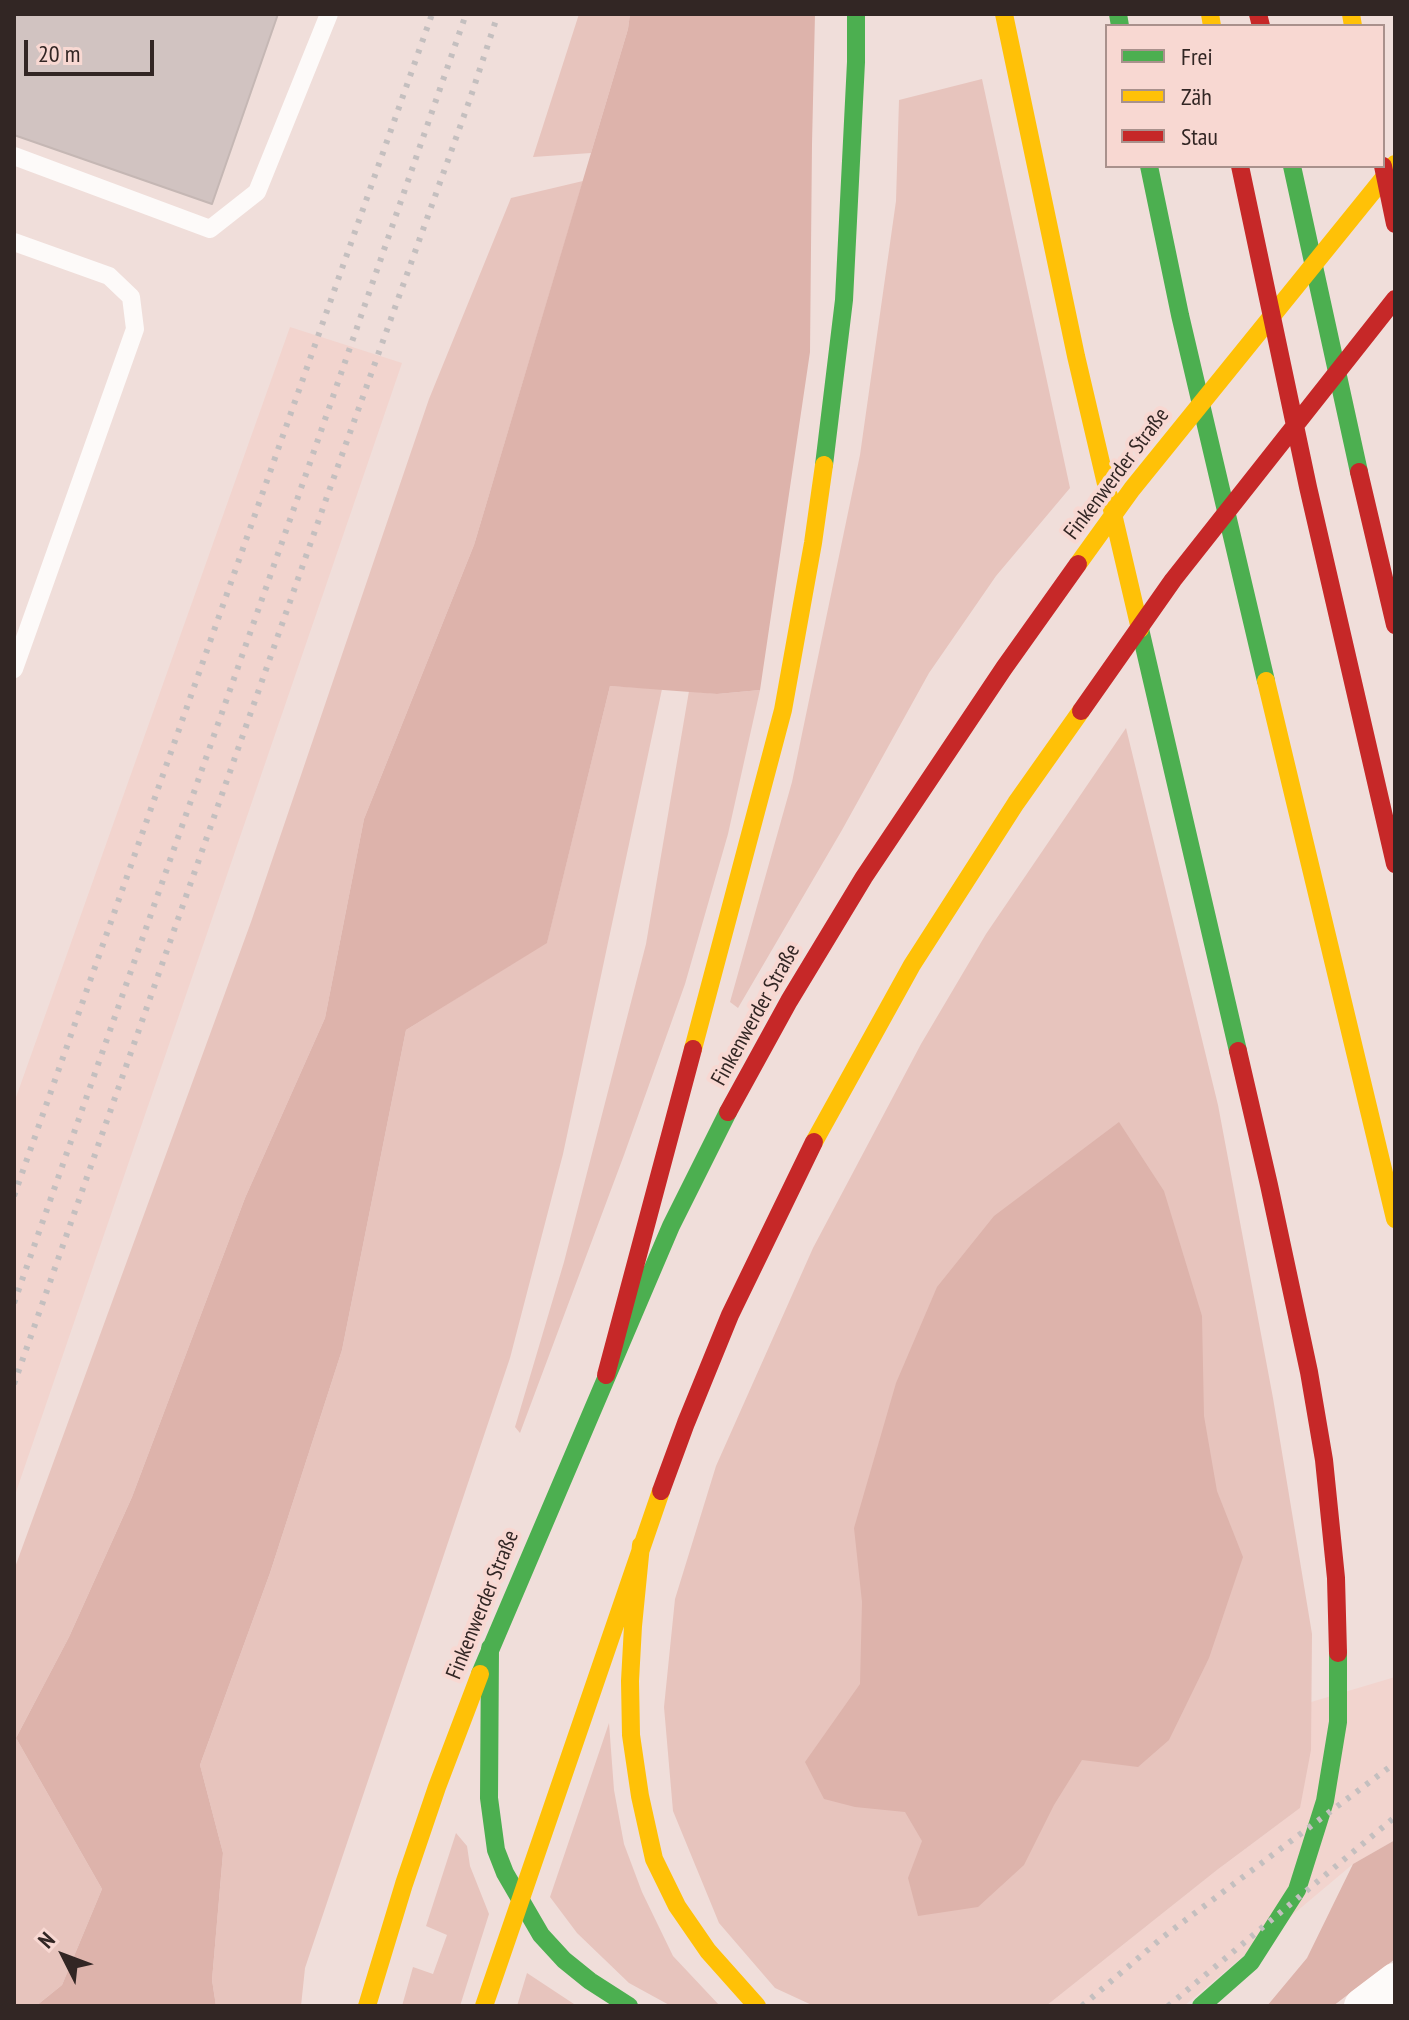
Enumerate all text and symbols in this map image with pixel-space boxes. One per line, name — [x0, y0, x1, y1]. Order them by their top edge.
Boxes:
scale bar — [28, 24, 158, 74]
legend — [1105, 24, 1385, 168]
text: 20 m — [38, 38, 80, 69]
text: Frei — [1181, 41, 1213, 72]
text: Zäh — [1181, 81, 1212, 112]
text: Stau — [1181, 121, 1218, 152]
street label: Finkenwerder Straße — [1059, 403, 1175, 545]
street label: Finkenwerder Straße — [706, 940, 806, 1090]
street label: Finkenwerder Straße — [441, 1527, 525, 1683]
north arrow — [24, 1916, 104, 1996]
text: N — [32, 1926, 61, 1954]

